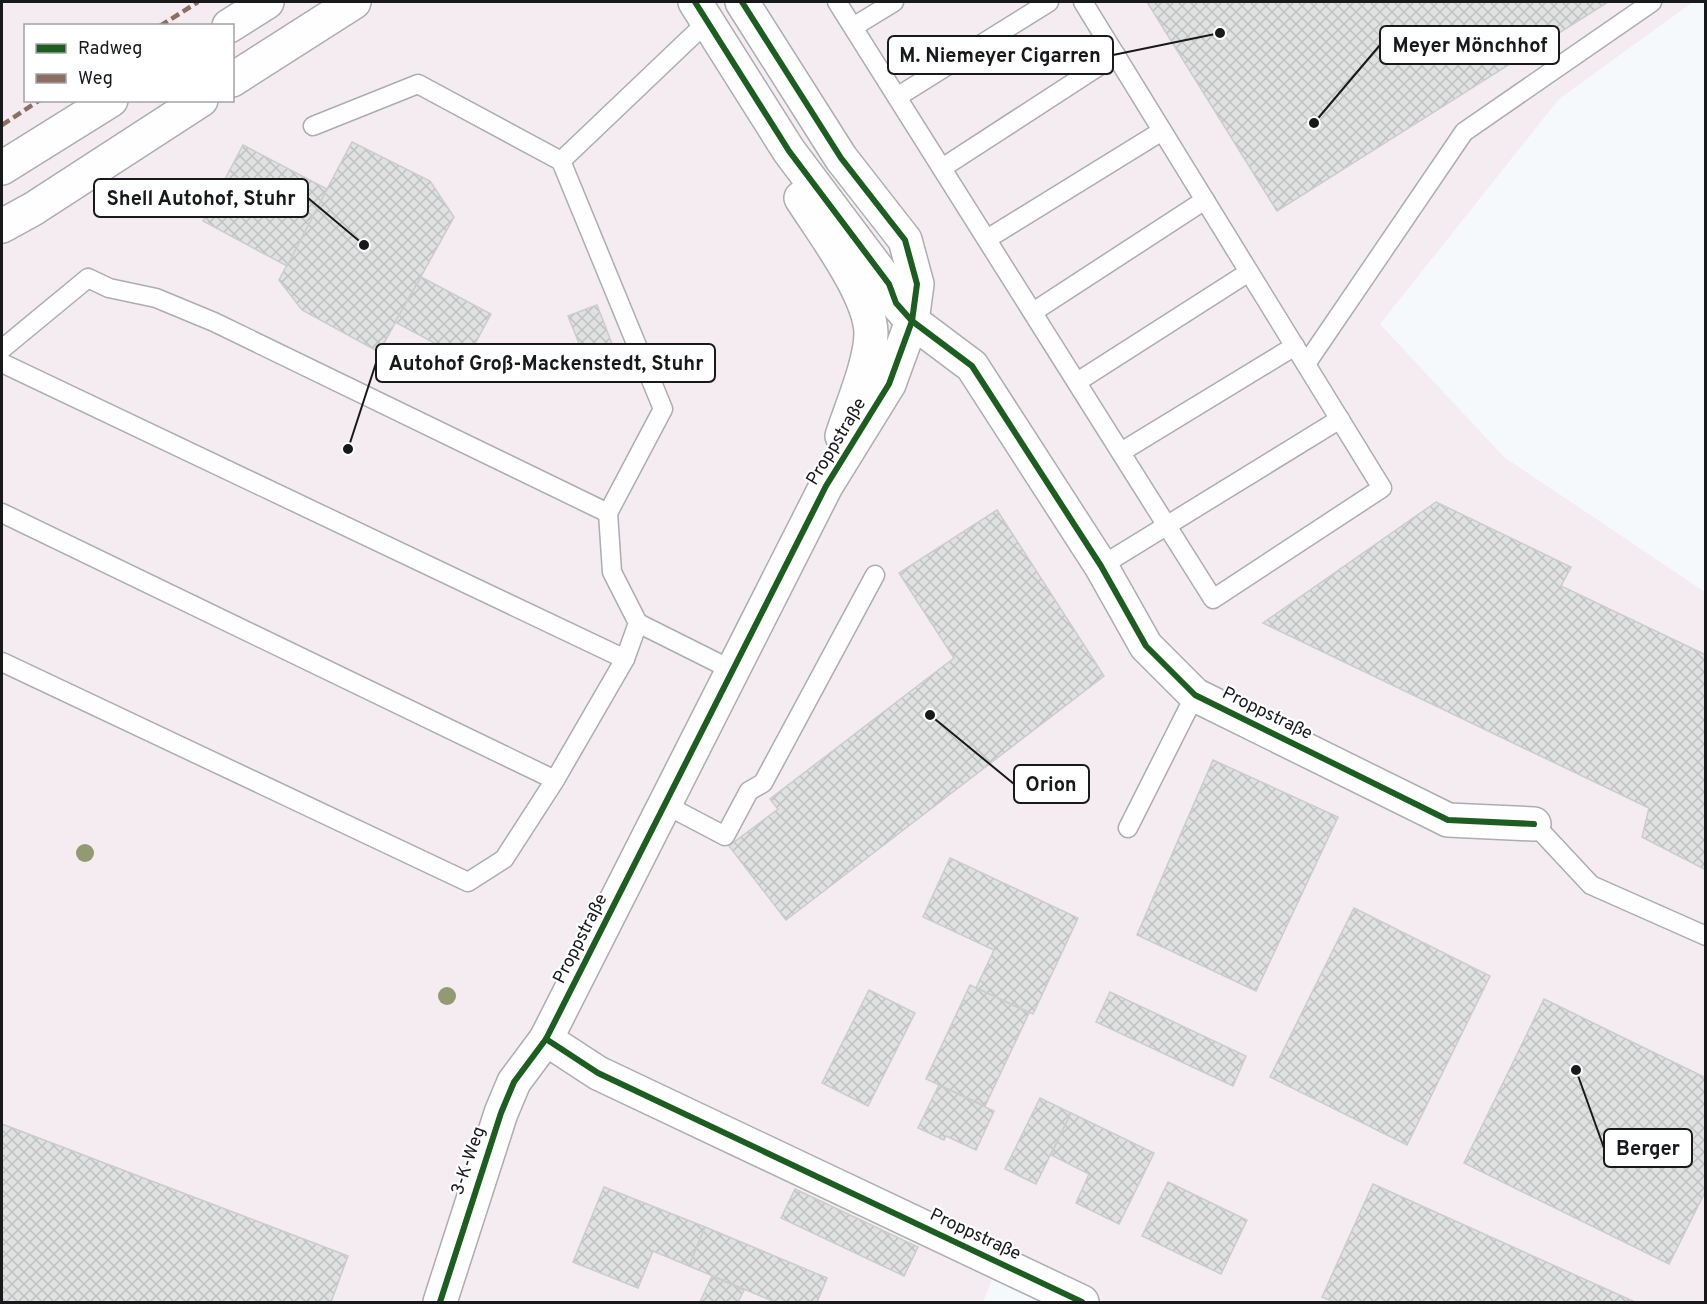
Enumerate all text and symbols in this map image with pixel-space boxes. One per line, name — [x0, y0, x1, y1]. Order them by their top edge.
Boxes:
legend — [24, 24, 234, 102]
callout: Meyer Mönchhof — [1380, 26, 1559, 64]
text: Meyer Mönchhof — [1392, 34, 1548, 60]
callout: M. Niemeyer Cigarren — [888, 36, 1113, 74]
text: Radweg — [78, 38, 142, 61]
text: M. Niemeyer Cigarren — [899, 44, 1101, 70]
text: Weg — [78, 68, 113, 91]
callout: Shell Autohof, Stuhr — [94, 179, 308, 217]
text: Shell Autohof, Stuhr — [106, 187, 296, 213]
callout: Autohof Groß-Mackenstedt, Stuhr — [376, 344, 715, 382]
text: Autohof Groß-Mackenstedt, Stuhr — [388, 352, 704, 378]
street label: Proppstraße — [802, 394, 872, 490]
street label: Proppstraße — [1218, 682, 1316, 746]
callout: Orion — [1014, 765, 1089, 803]
text: Orion — [1025, 773, 1077, 799]
street label: Proppstraße — [549, 890, 613, 988]
street label: 3-K-Weg — [447, 1124, 491, 1198]
callout: Berger — [1604, 1129, 1692, 1167]
text: Berger — [1616, 1137, 1681, 1163]
street label: Proppstraße — [926, 1204, 1024, 1266]

